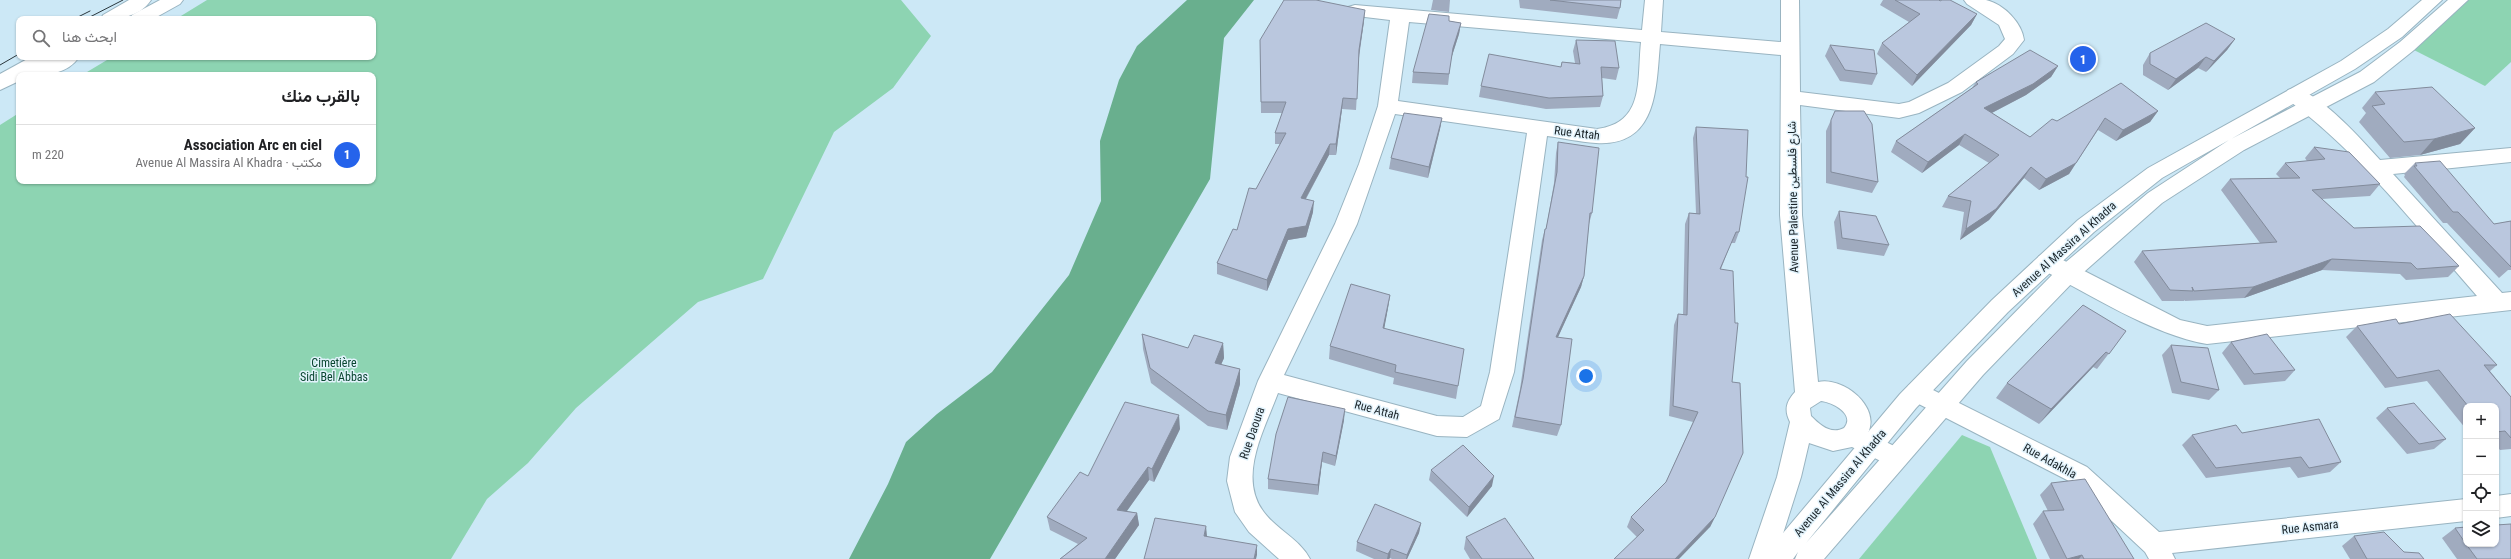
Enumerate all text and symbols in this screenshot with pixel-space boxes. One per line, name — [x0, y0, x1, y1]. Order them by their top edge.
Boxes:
search box — [16, 16, 376, 60]
icon: search — [30, 27, 52, 49]
text: ابحث هنا — [62, 28, 117, 46]
pin: 1 — [2070, 44, 2096, 74]
text: بالقرب منك — [281, 86, 360, 106]
street label: Avenue Palestine شارع فلسطين — [1785, 121, 1803, 273]
street label: Rue Attah — [1553, 123, 1601, 143]
text: Association Arc en ciel — [184, 136, 322, 154]
text: 220 m — [32, 147, 64, 162]
text: 1 — [344, 147, 350, 162]
text: مكتب · Avenue Al Massira Al Khadra — [135, 155, 322, 170]
street label: Avenue Al Massira Al Khadra — [2009, 198, 2119, 300]
park label: Cimetière Sidi Bel Abbas — [300, 356, 368, 384]
your location — [1576, 366, 1596, 386]
street label: Rue Attah — [1353, 397, 1401, 423]
map controls — [2463, 403, 2499, 547]
button: + — [2463, 403, 2499, 439]
street label: Rue Daoura — [1237, 405, 1268, 461]
street label: Avenue Al Massira Al Khadra — [1791, 426, 1889, 540]
button: − — [2463, 439, 2499, 475]
street label: Rue Adakhla — [2021, 441, 2079, 482]
button: locate — [2463, 475, 2499, 511]
button: layers — [2463, 511, 2499, 547]
street label: Rue Asmara — [2281, 517, 2339, 537]

